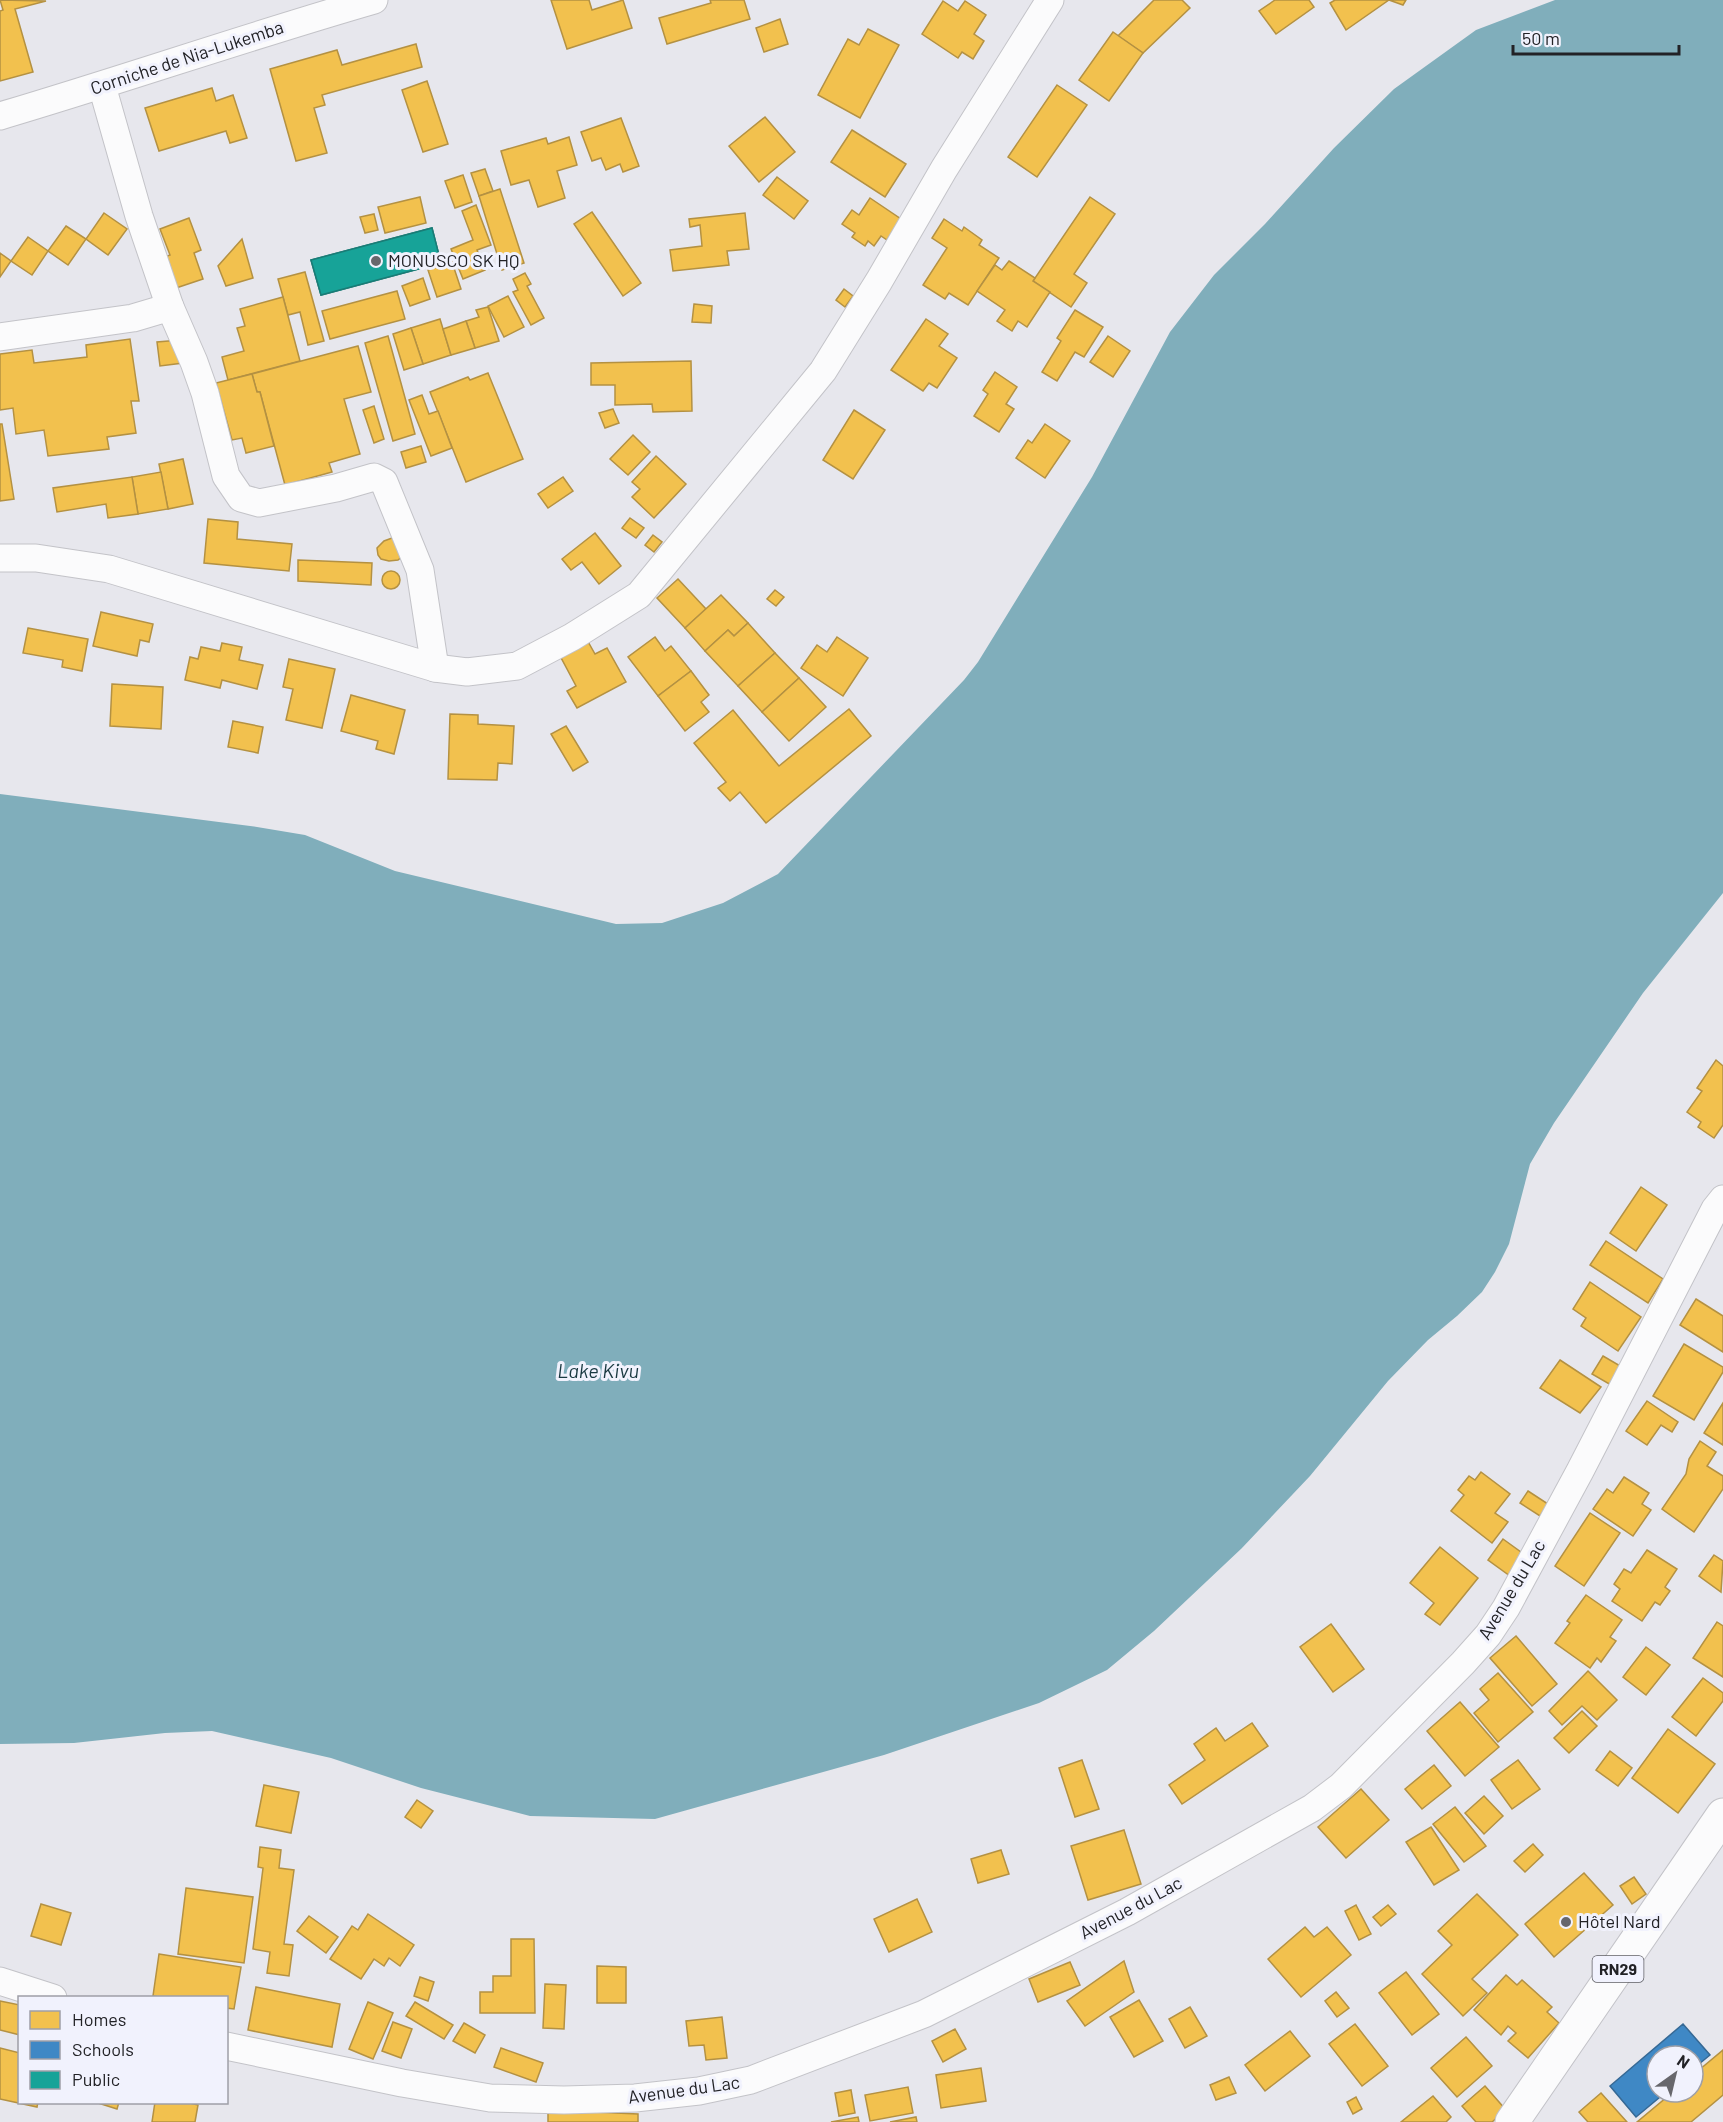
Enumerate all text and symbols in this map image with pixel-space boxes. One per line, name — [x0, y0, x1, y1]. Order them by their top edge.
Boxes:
street label: Corniche de Nia-Lukemba — [87, 15, 286, 99]
scale bar — [1513, 18, 1680, 56]
text: 50 m — [1522, 27, 1560, 49]
place label: MONUSCO SK HQ — [388, 249, 519, 271]
marker: MONUSCO SK HQ — [369, 254, 383, 268]
water label: Lake Kivu — [557, 1358, 639, 1382]
street label: Avenue du Lac — [1473, 1536, 1550, 1643]
street label: Avenue du Lac — [1076, 1871, 1185, 1943]
place label: Hôtel Nard — [1578, 1910, 1661, 1932]
marker: Hôtel Nard — [1559, 1915, 1573, 1929]
road number: RN29 — [1592, 1956, 1644, 1982]
legend — [18, 1996, 228, 2104]
text: Homes — [72, 2008, 126, 2030]
text: Schools — [72, 2038, 134, 2060]
north arrow — [1645, 2044, 1705, 2104]
text: N — [1674, 2050, 1693, 2072]
text: Public — [72, 2068, 120, 2090]
street label: Avenue du Lac — [627, 2070, 741, 2108]

